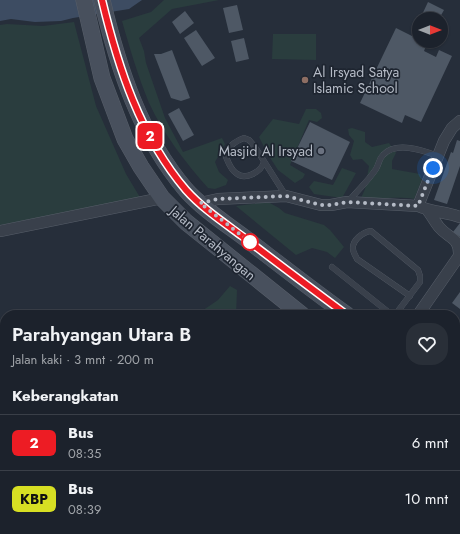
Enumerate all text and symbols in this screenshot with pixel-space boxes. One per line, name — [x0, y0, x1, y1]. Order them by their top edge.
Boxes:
north arrow — [412, 12, 448, 48]
map controls — [412, 12, 448, 48]
place label: Al Irsyad Satya Islamic School — [313, 62, 399, 98]
marker: Al Irsyad Satya Islamic School — [300, 75, 310, 85]
line badge: 2 — [137, 123, 163, 149]
text: 2 — [145, 126, 155, 146]
place label: Masjid Al Irsyad — [219, 141, 313, 161]
marker: Masjid Al Irsyad — [316, 146, 326, 156]
your location — [423, 158, 443, 178]
street label: Jalan Parahyangan — [164, 200, 260, 285]
unlabelled marker — [241, 233, 259, 251]
text: Parahyangan Utara B — [12, 321, 191, 348]
button: heart — [406, 323, 448, 365]
text: Jalan kaki · 3 mnt · 200 m — [12, 350, 154, 369]
text: Keberangkatan — [12, 385, 119, 407]
text: Bus — [68, 422, 93, 444]
text: 6 mnt — [412, 432, 448, 454]
text: 2 — [29, 433, 39, 453]
text: 08:35 — [68, 444, 101, 463]
text: Bus — [68, 478, 93, 500]
text: 10 mnt — [405, 488, 448, 510]
text: KBP — [20, 489, 48, 509]
text: 08:39 — [68, 500, 101, 519]

